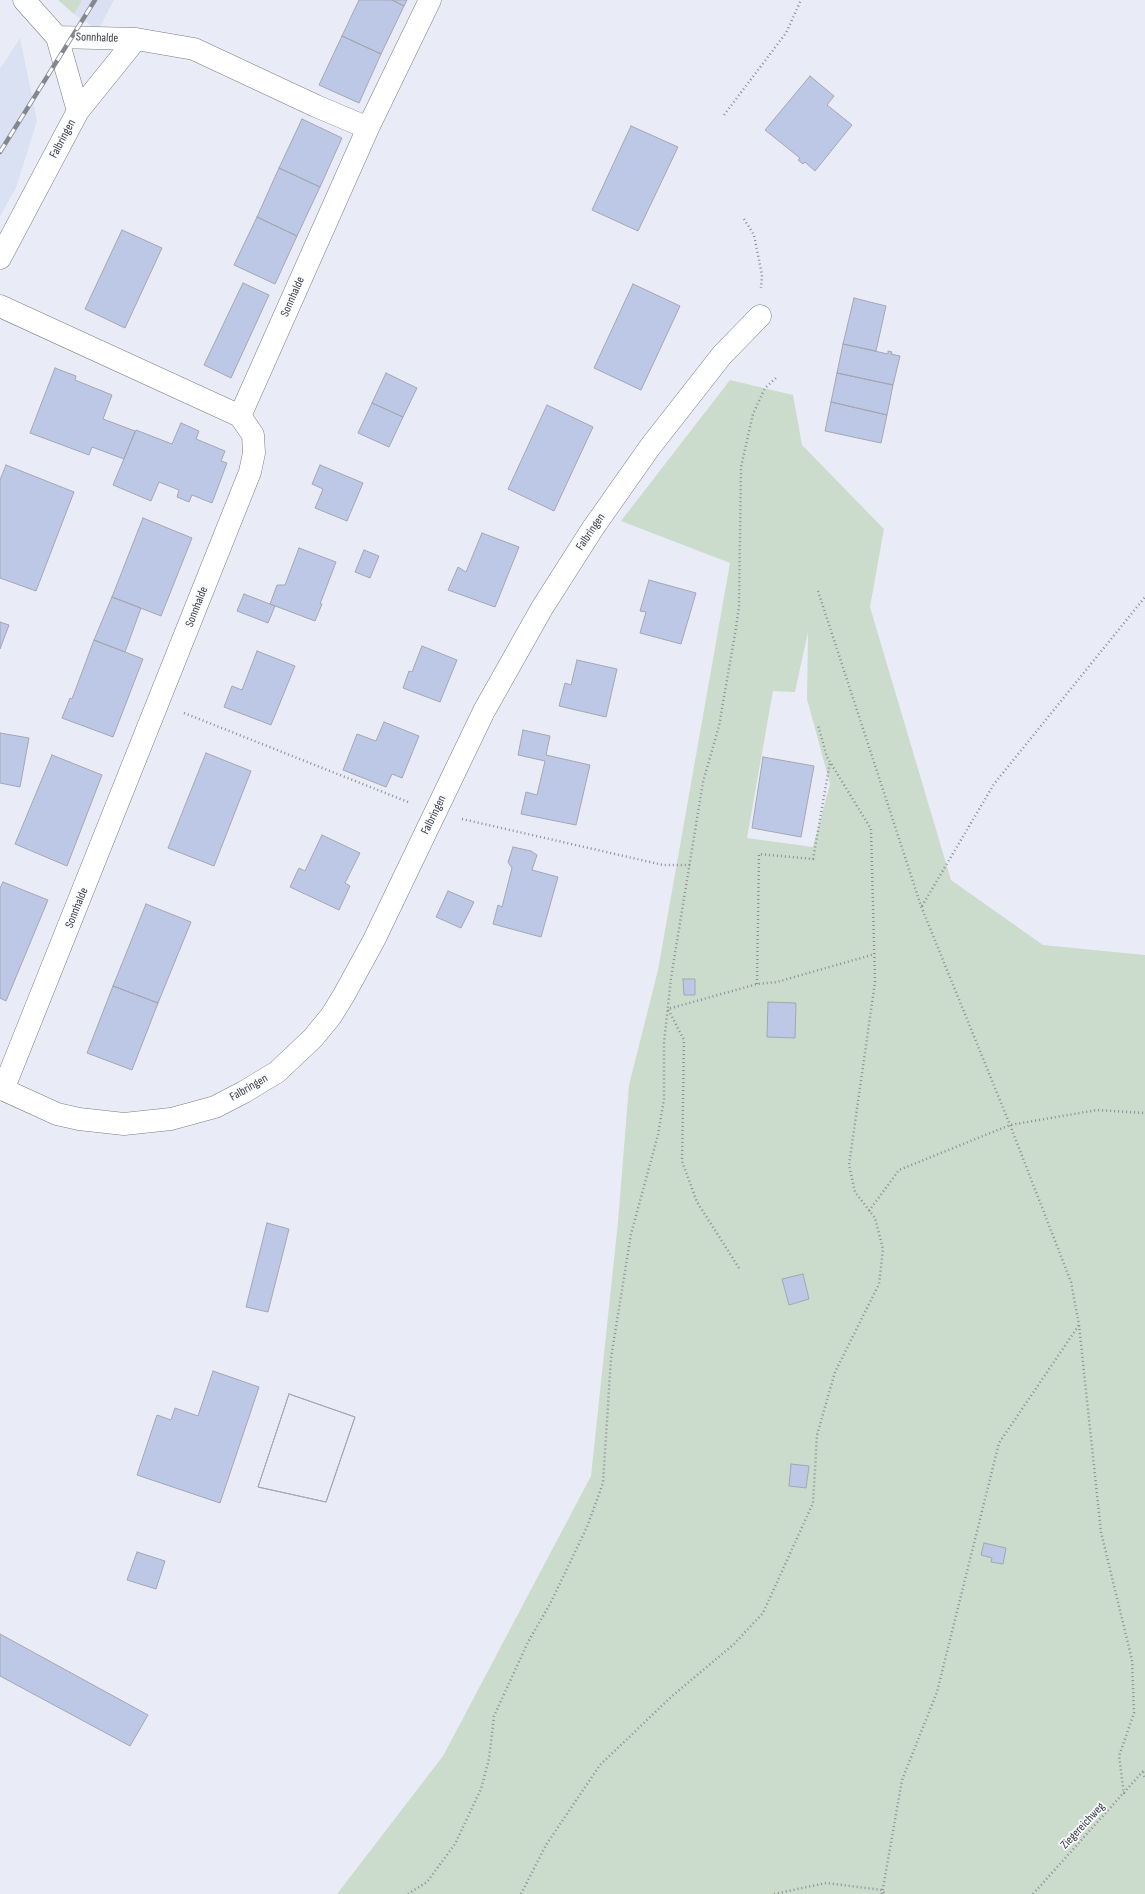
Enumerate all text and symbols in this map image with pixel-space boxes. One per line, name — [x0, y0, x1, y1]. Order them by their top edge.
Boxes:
street label: Sonnhalde — [76, 30, 118, 46]
street label: Falbringen — [47, 117, 79, 161]
street label: Sonnhalde — [278, 275, 308, 319]
street label: Falbringen — [573, 511, 609, 553]
street label: Sonnhalde — [183, 585, 211, 629]
street label: Falbringen — [418, 793, 450, 837]
street label: Sonnhalde — [62, 886, 92, 930]
street label: Falbringen — [227, 1071, 271, 1105]
street label: Ziegereichweg — [1058, 1800, 1108, 1852]

